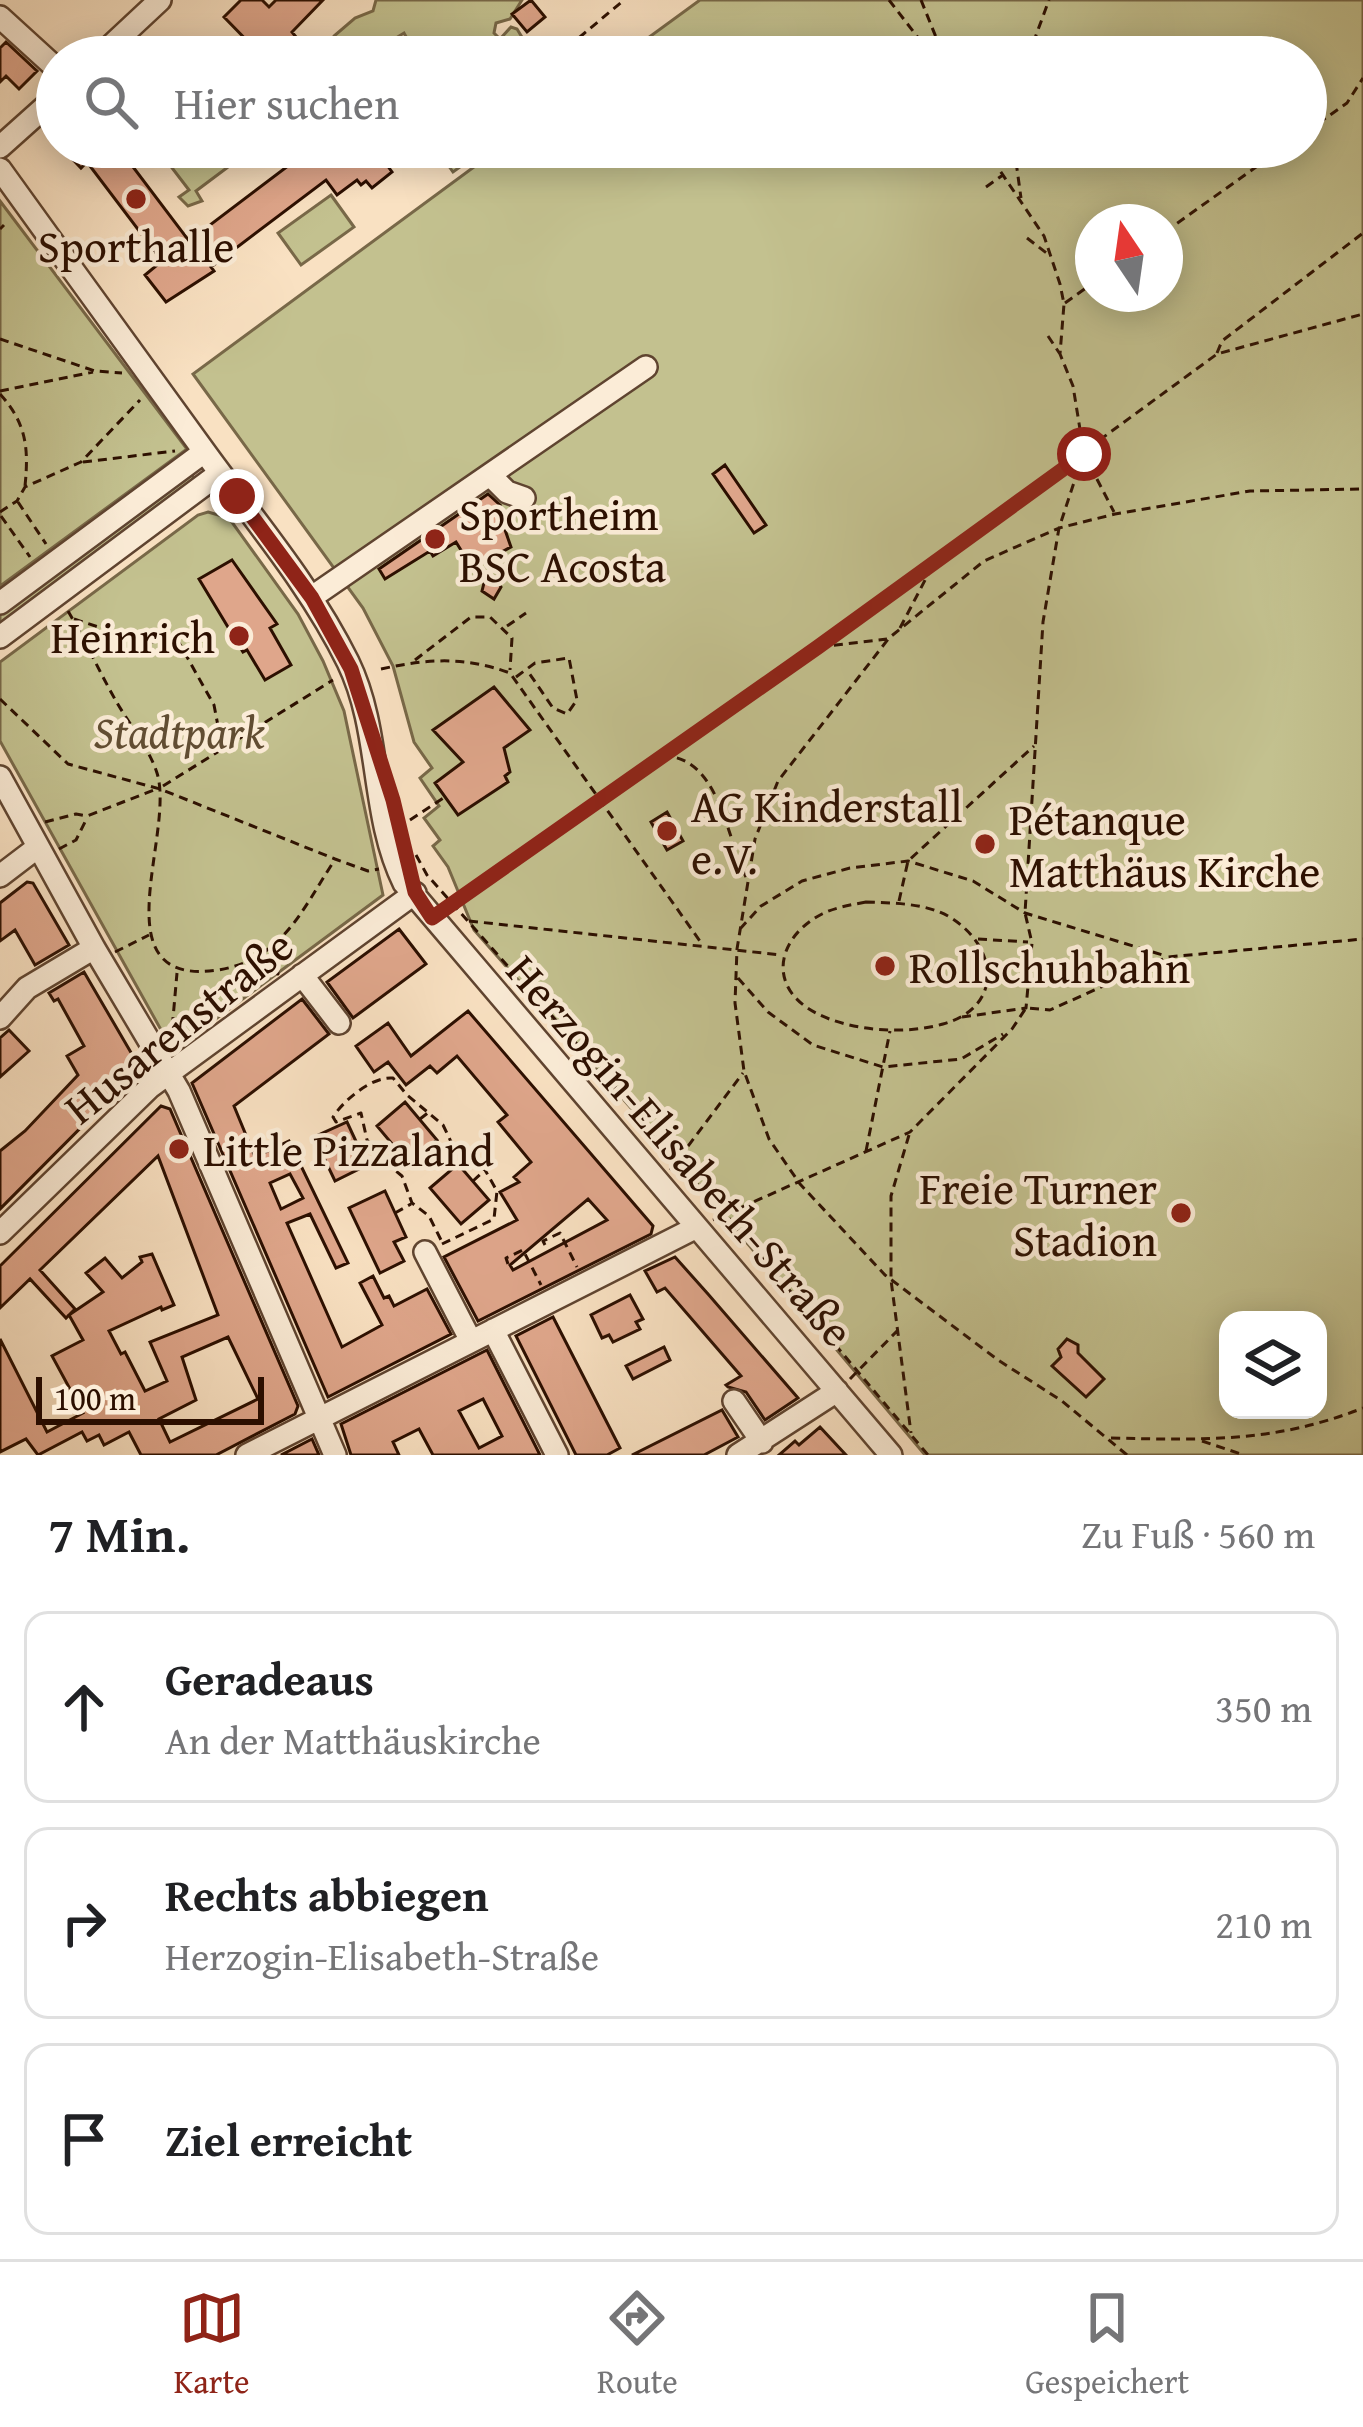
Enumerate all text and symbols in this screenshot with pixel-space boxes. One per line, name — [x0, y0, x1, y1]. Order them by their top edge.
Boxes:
search box — [36, 36, 1327, 168]
icon: search — [78, 69, 144, 135]
text: Hier suchen — [174, 70, 399, 135]
marker: Sporthalle — [123, 186, 149, 212]
north arrow — [1075, 204, 1183, 312]
place label: Sporthalle — [38, 213, 234, 278]
route start — [1057, 427, 1111, 481]
route end — [210, 469, 264, 523]
place label: Sportheim BSC Acosta — [459, 481, 666, 598]
marker: Sportheim BSC Acosta — [422, 526, 448, 552]
place label: Heinrich — [50, 604, 215, 669]
marker: Heinrich — [226, 623, 252, 649]
park label: Stadtpark — [94, 699, 265, 764]
place label: AG Kinderstall e.V. — [691, 773, 963, 890]
place label: Pétanque Matthäus Kirche — [1009, 786, 1320, 903]
marker: AG Kinderstall e.V. — [654, 818, 680, 844]
marker: Pétanque Matthäus Kirche — [972, 831, 998, 857]
street label: Husarenstraße — [49, 913, 307, 1139]
place label: Rollschuhbahn — [909, 934, 1190, 999]
street label: Herzogin-Elisabeth-Straße — [492, 940, 870, 1360]
marker: Rollschuhbahn — [872, 953, 898, 979]
place label: Little Pizzaland — [203, 1117, 494, 1182]
marker: Little Pizzaland — [166, 1136, 192, 1162]
place label: Freie Turner Stadion — [919, 1155, 1157, 1272]
marker: Freie Turner Stadion — [1168, 1200, 1194, 1226]
map controls — [1219, 1311, 1327, 1419]
button: layers — [1219, 1311, 1327, 1419]
scale bar — [36, 1371, 264, 1424]
text: 100 m — [54, 1374, 136, 1422]
text: 7 Min. — [48, 1496, 190, 1571]
text: Zu Fuß · 560 m — [1081, 1505, 1315, 1562]
text: Geradeaus — [165, 1646, 374, 1711]
icon: ahead — [51, 1674, 117, 1740]
text: 350 m — [1215, 1679, 1312, 1736]
text: An der Matthäuskirche — [165, 1711, 541, 1768]
text: Rechts abbiegen — [165, 1862, 489, 1927]
icon: right — [51, 1890, 117, 1956]
text: 210 m — [1215, 1895, 1312, 1952]
text: Herzogin-Elisabeth-Straße — [165, 1927, 599, 1984]
icon: arrive — [51, 2106, 117, 2172]
text: Ziel erreicht — [165, 2107, 412, 2172]
tab: Karte — [174, 2285, 250, 2405]
tab: Route — [597, 2285, 678, 2405]
tab: Gespeichert — [1025, 2285, 1189, 2405]

